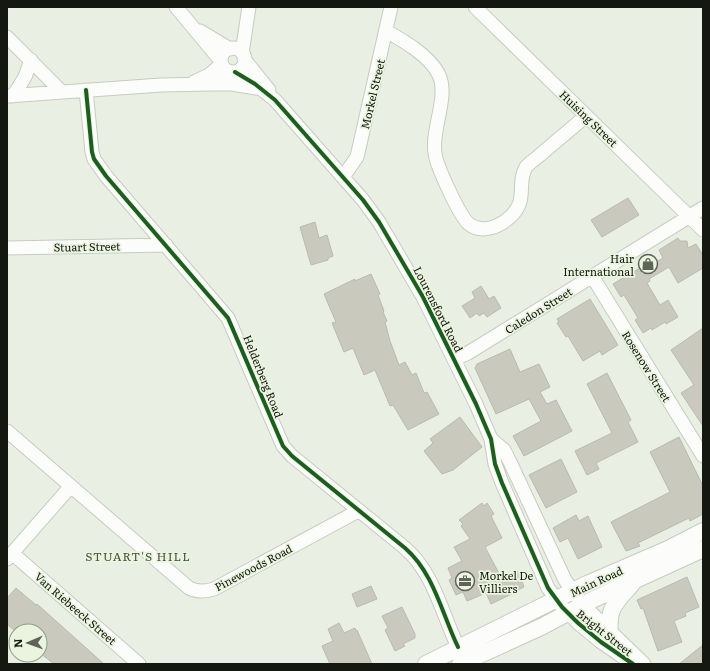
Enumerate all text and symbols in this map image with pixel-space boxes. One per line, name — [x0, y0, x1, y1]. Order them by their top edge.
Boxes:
street label: Morkel Street — [356, 57, 388, 131]
street label: Huising Street — [556, 86, 622, 150]
street label: Stuart Street — [53, 237, 121, 255]
place label: Hair International — [563, 250, 635, 279]
shop icon: Hair International — [637, 253, 659, 275]
street label: Lourensford Road — [410, 263, 468, 355]
street label: Caledon Street — [501, 283, 575, 337]
street label: Rosenow Street — [619, 327, 676, 405]
street label: Helderberg Road — [240, 332, 288, 420]
street label: Pinewoods Road — [211, 540, 295, 594]
district label: STUART'S HILL — [85, 547, 191, 565]
street label: Main Road — [567, 562, 625, 600]
place label: Morkel De Villiers — [479, 567, 534, 596]
street label: Van Riebeeck Street — [32, 568, 121, 648]
office icon: Morkel De Villiers — [454, 570, 476, 592]
street label: Bright Street — [574, 605, 637, 659]
north arrow — [8, 623, 48, 663]
text: N — [9, 638, 25, 648]

